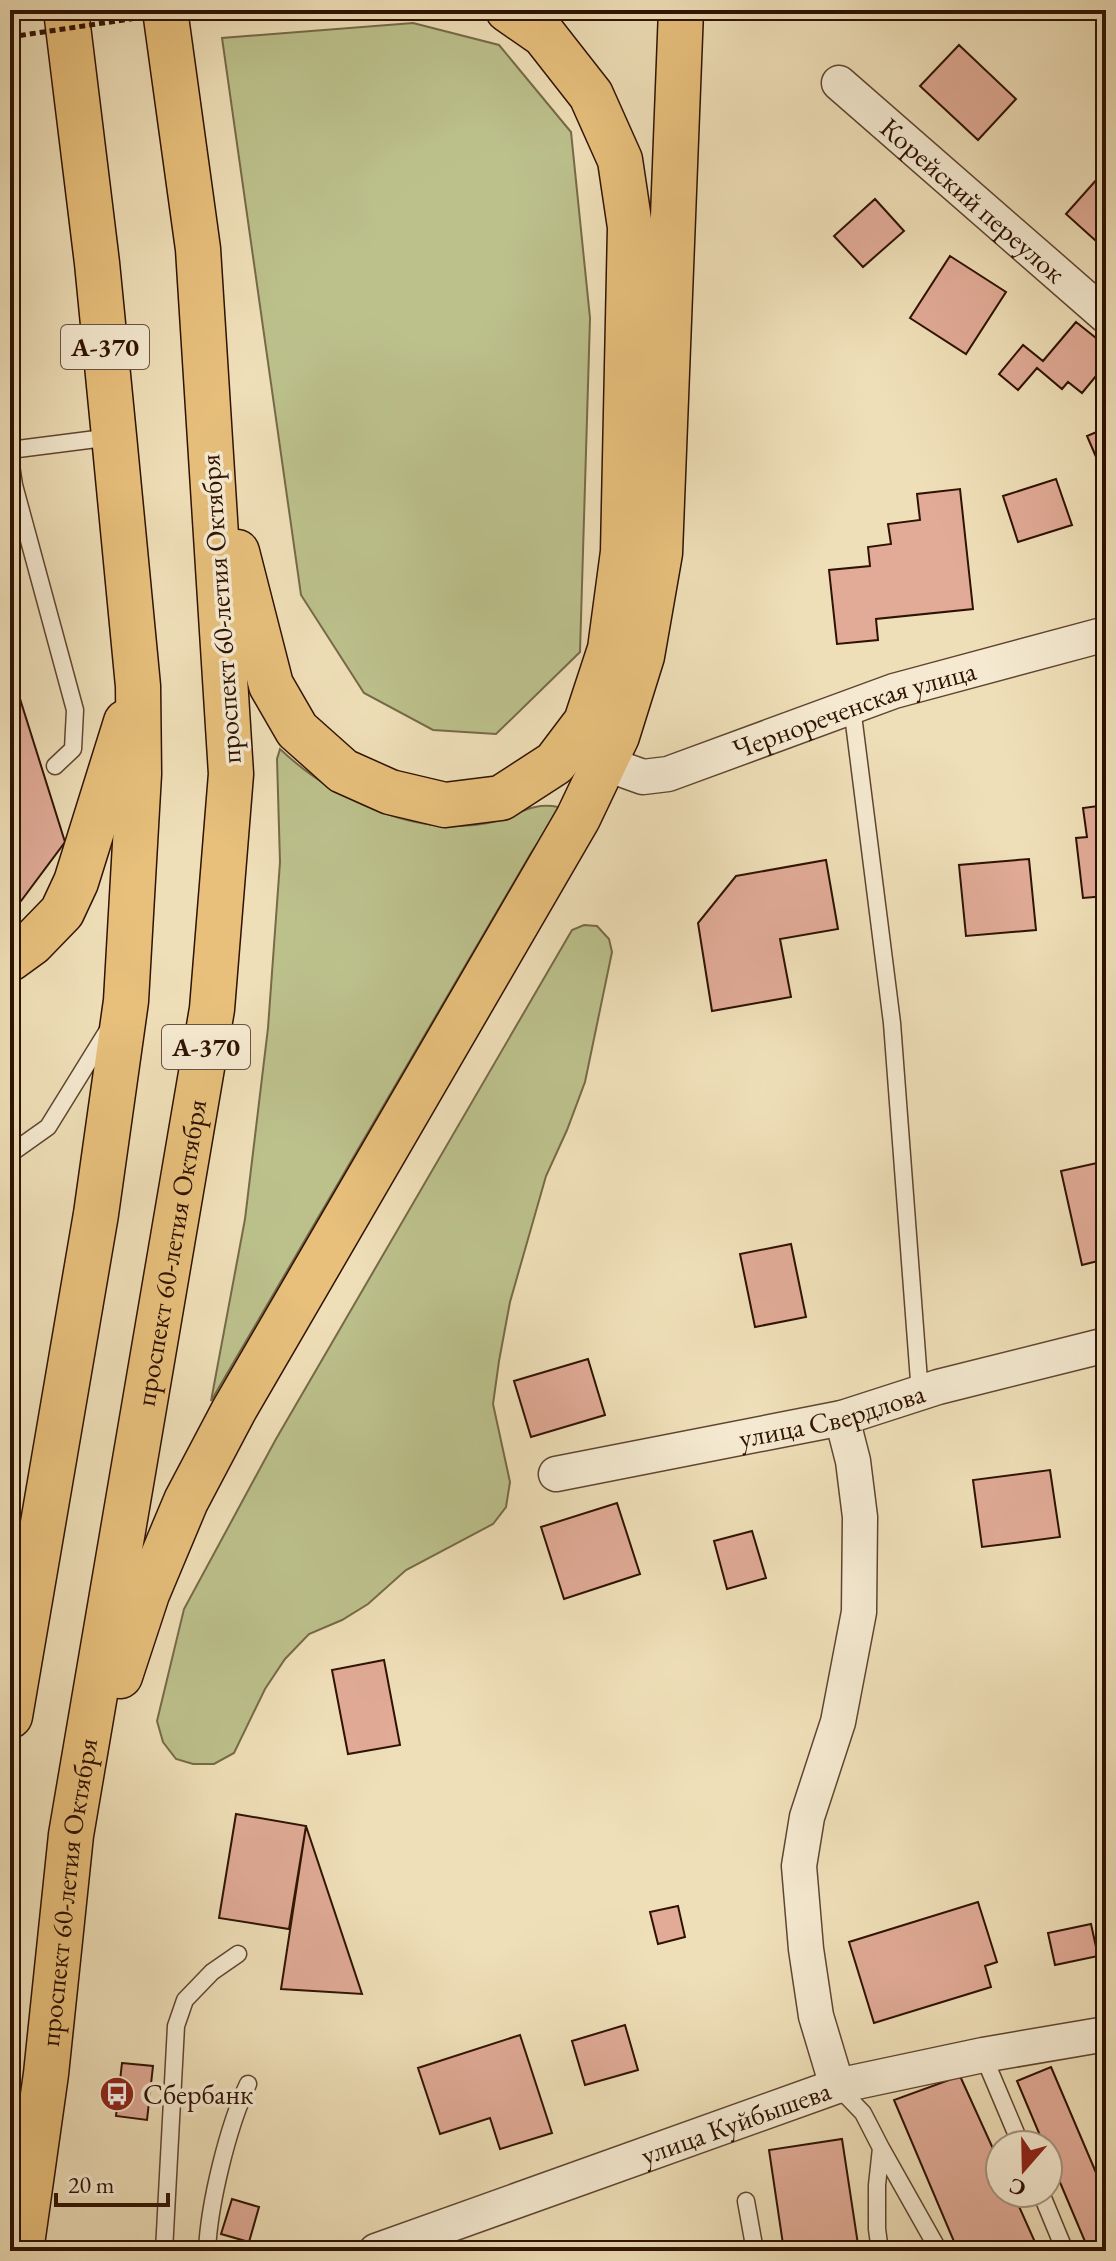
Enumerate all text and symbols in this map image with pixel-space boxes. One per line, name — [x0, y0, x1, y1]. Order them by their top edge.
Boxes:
street label: Корейский переулок — [873, 109, 1073, 291]
road number: А-370 — [61, 325, 149, 369]
street label: проспект 60-летия Октября — [191, 453, 249, 765]
street label: Чернореченская улица — [727, 652, 981, 767]
road number: А-370 — [162, 1025, 250, 1069]
street label: проспект 60-летия Октября — [127, 1096, 214, 1408]
street label: улица Свердлова — [736, 1374, 930, 1456]
street label: проспект 60-летия Октября — [31, 1735, 105, 2048]
street label: улица Куйбышева — [636, 2071, 836, 2173]
bus stop icon: Сбербанк — [98, 2075, 136, 2113]
place label: Сбербанк — [143, 2076, 253, 2112]
north arrow — [984, 2129, 1064, 2209]
scale bar — [56, 2157, 168, 2207]
text: 20 m — [68, 2169, 115, 2200]
text: С — [1005, 2171, 1030, 2204]

